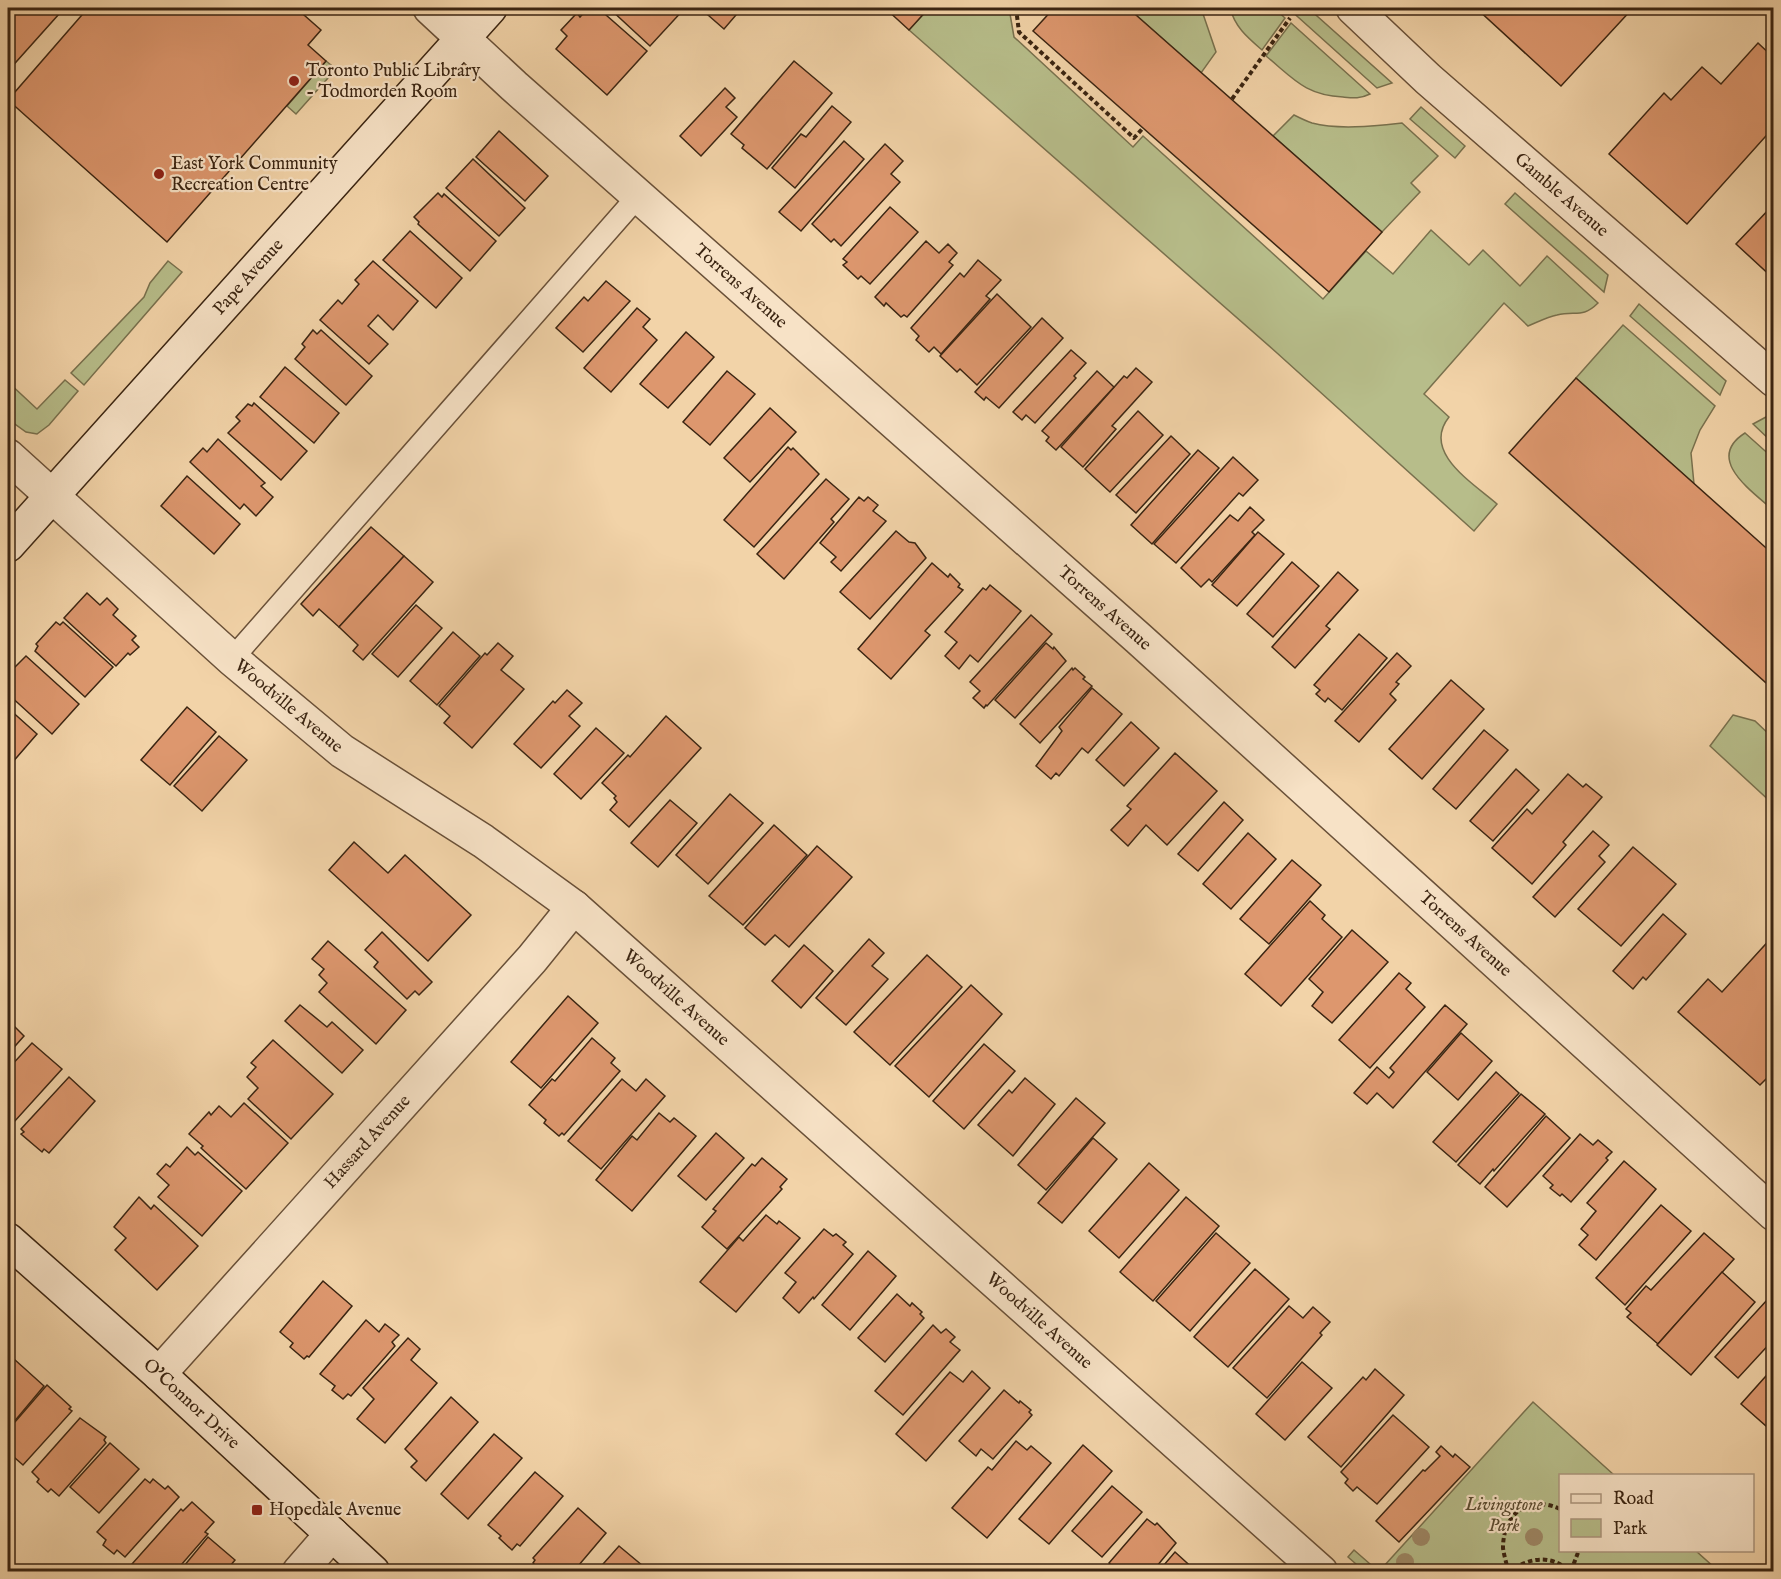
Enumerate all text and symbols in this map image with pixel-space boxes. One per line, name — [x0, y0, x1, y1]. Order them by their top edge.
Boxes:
place label: Toronto Public Library - Todmorden Room — [306, 60, 480, 104]
marker: Toronto Public Library - Todmorden Room — [287, 74, 301, 88]
street label: Gamble Avenue — [1509, 148, 1613, 242]
place label: East York Community Recreation Centre — [171, 153, 338, 197]
marker: East York Community Recreation Centre — [152, 167, 166, 181]
street label: Pape Avenue — [208, 234, 289, 320]
street label: Torrens Avenue — [689, 239, 792, 334]
street label: Torrens Avenue — [1053, 561, 1156, 656]
street label: Woodville Avenue — [229, 654, 348, 758]
street label: Torrens Avenue — [1414, 886, 1516, 982]
street label: Woodville Avenue — [618, 944, 734, 1051]
street label: Hassard Avenue — [319, 1090, 416, 1194]
street label: Woodville Avenue — [981, 1268, 1097, 1374]
street label: O'Connor Drive — [138, 1354, 245, 1454]
legend — [1559, 1474, 1754, 1552]
text: Road — [1613, 1488, 1654, 1511]
park label: Livingstone Park — [1464, 1494, 1543, 1538]
place label: Hopedale Avenue — [269, 1499, 401, 1522]
marker: Hopedale Avenue — [250, 1503, 264, 1517]
text: Park — [1613, 1518, 1648, 1541]

